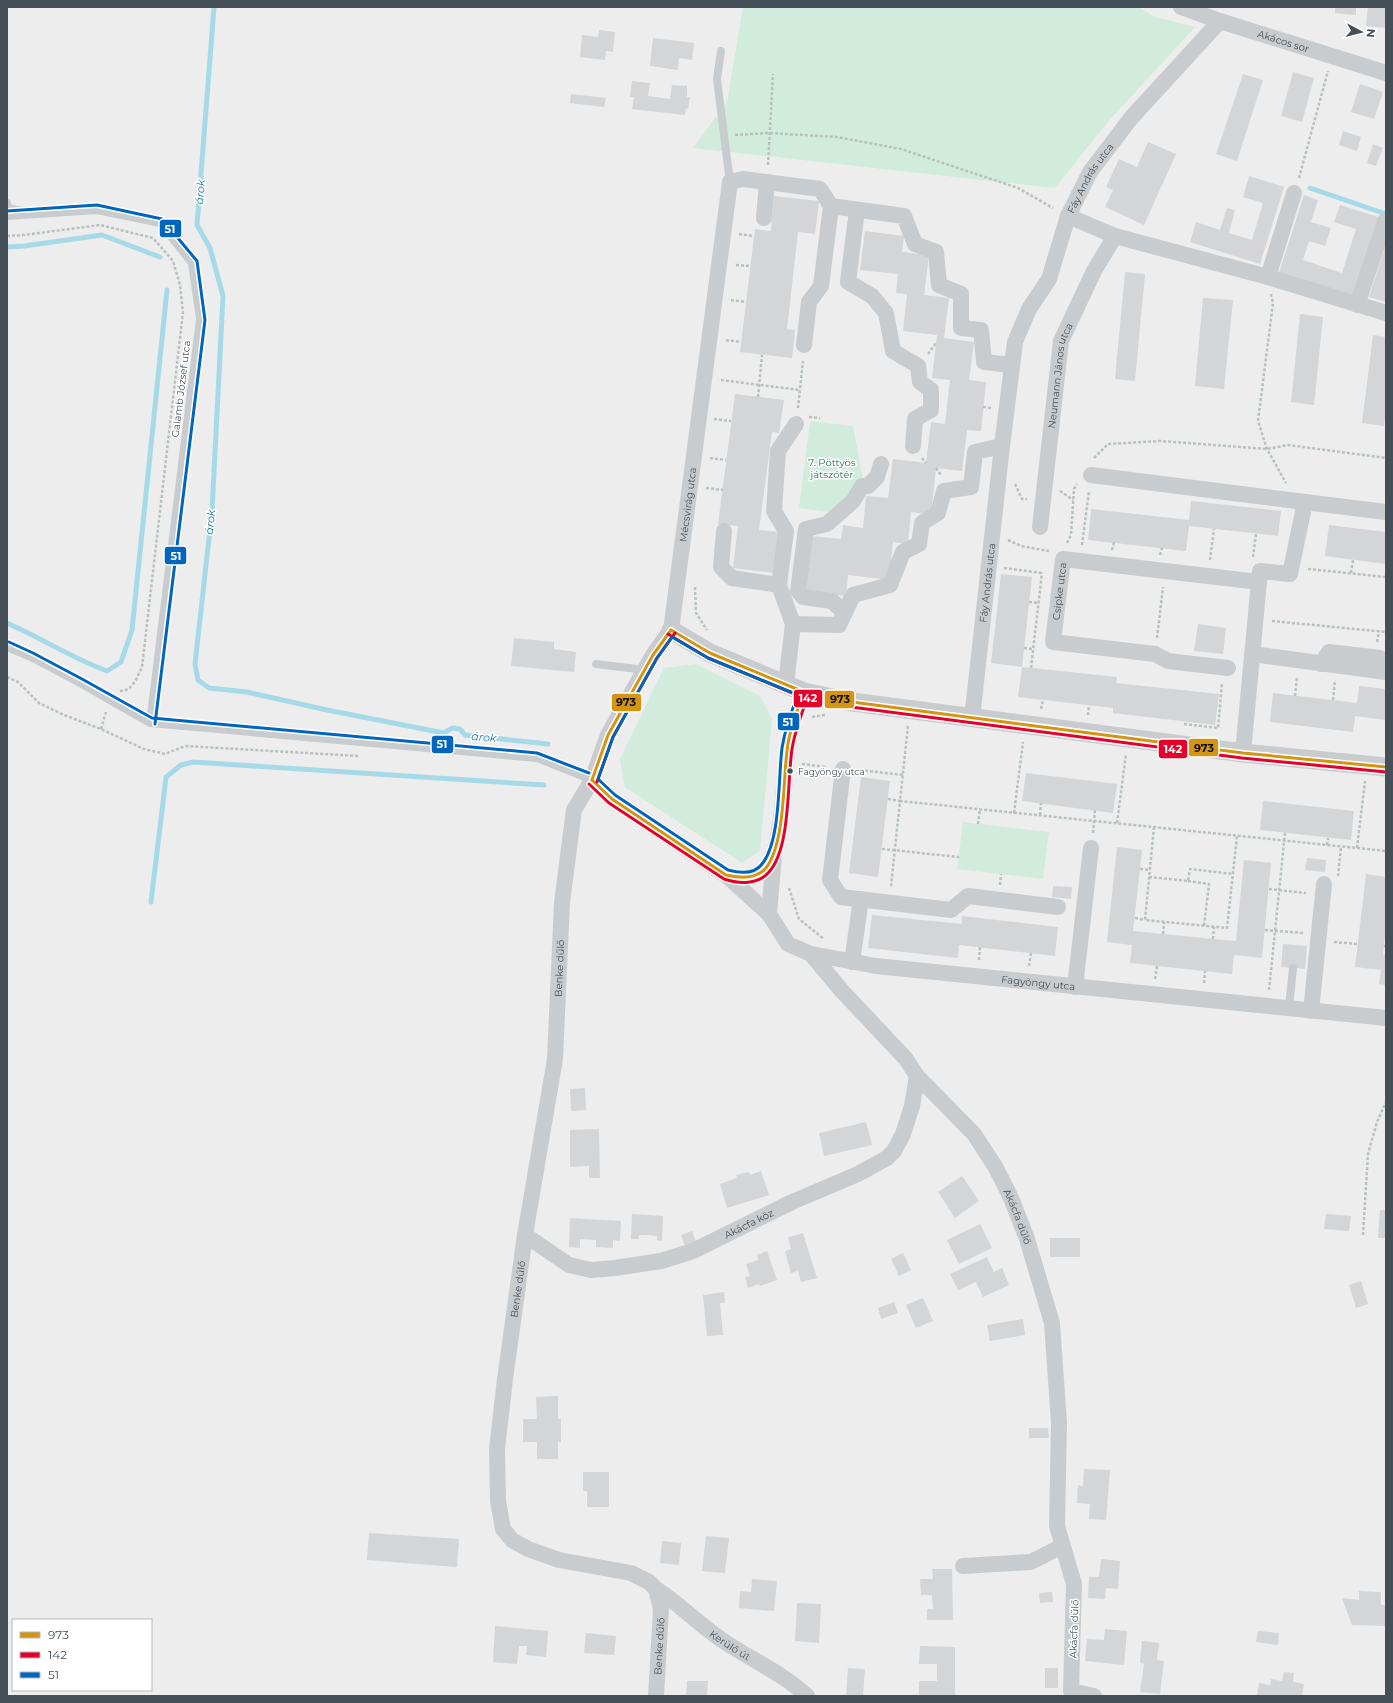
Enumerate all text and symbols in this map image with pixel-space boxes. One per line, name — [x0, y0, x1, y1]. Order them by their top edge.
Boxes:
north arrow — [1341, 12, 1381, 52]
street label: Akácos sor — [1256, 27, 1311, 55]
text: N — [1363, 28, 1378, 38]
street label: Fáy András utca — [1064, 141, 1116, 215]
water label: árok — [192, 179, 208, 205]
line badge: 51 — [159, 219, 182, 238]
text: 51 — [165, 222, 175, 236]
street label: Neumann János utca — [1045, 321, 1075, 429]
street label: Galamb József utca — [169, 340, 193, 438]
park label: 7. Pöttyös játszótér — [808, 456, 856, 481]
street label: Mécsvirág utca — [676, 466, 699, 543]
water label: árok — [202, 508, 218, 535]
street label: Fáy András utca — [976, 542, 998, 623]
line badge: 51 — [164, 546, 187, 565]
text: 51 — [171, 549, 181, 563]
street label: Csipke utca — [1049, 562, 1069, 621]
line badge: 142 — [793, 689, 823, 708]
line badge: 973 — [824, 690, 855, 709]
text: 142 — [799, 691, 818, 705]
text: 973 — [830, 692, 851, 706]
line badge: 973 — [611, 693, 642, 712]
text: 973 — [616, 695, 637, 709]
line badge: 51 — [777, 712, 800, 731]
text: 51 — [783, 715, 793, 729]
water label: árok — [471, 729, 498, 745]
line badge: 51 — [431, 735, 454, 754]
text: 51 — [437, 737, 447, 751]
line badge: 973 — [1188, 738, 1219, 757]
line badge: 142 — [1158, 739, 1188, 759]
text: 973 — [1194, 741, 1215, 755]
text: 142 — [1164, 742, 1183, 756]
marker: Fagyöngy utca — [785, 766, 795, 776]
place label: Fagyöngy utca — [798, 766, 865, 777]
street label: Benke dűlő — [551, 939, 567, 997]
street label: Fagyöngy utca — [1001, 972, 1076, 993]
street label: Akácfa dűlő — [1001, 1186, 1035, 1246]
street label: Akácfa köz — [722, 1206, 775, 1241]
street label: Benke dűlő — [507, 1260, 528, 1318]
street label: Akácfa dűlő — [1066, 1599, 1082, 1659]
street label: Benke dűlő — [651, 1617, 667, 1675]
legend — [12, 1619, 152, 1691]
text: 973 — [48, 1627, 69, 1642]
street label: Kerülő út — [707, 1627, 753, 1663]
text: 142 — [48, 1647, 67, 1662]
text: 51 — [48, 1667, 59, 1682]

